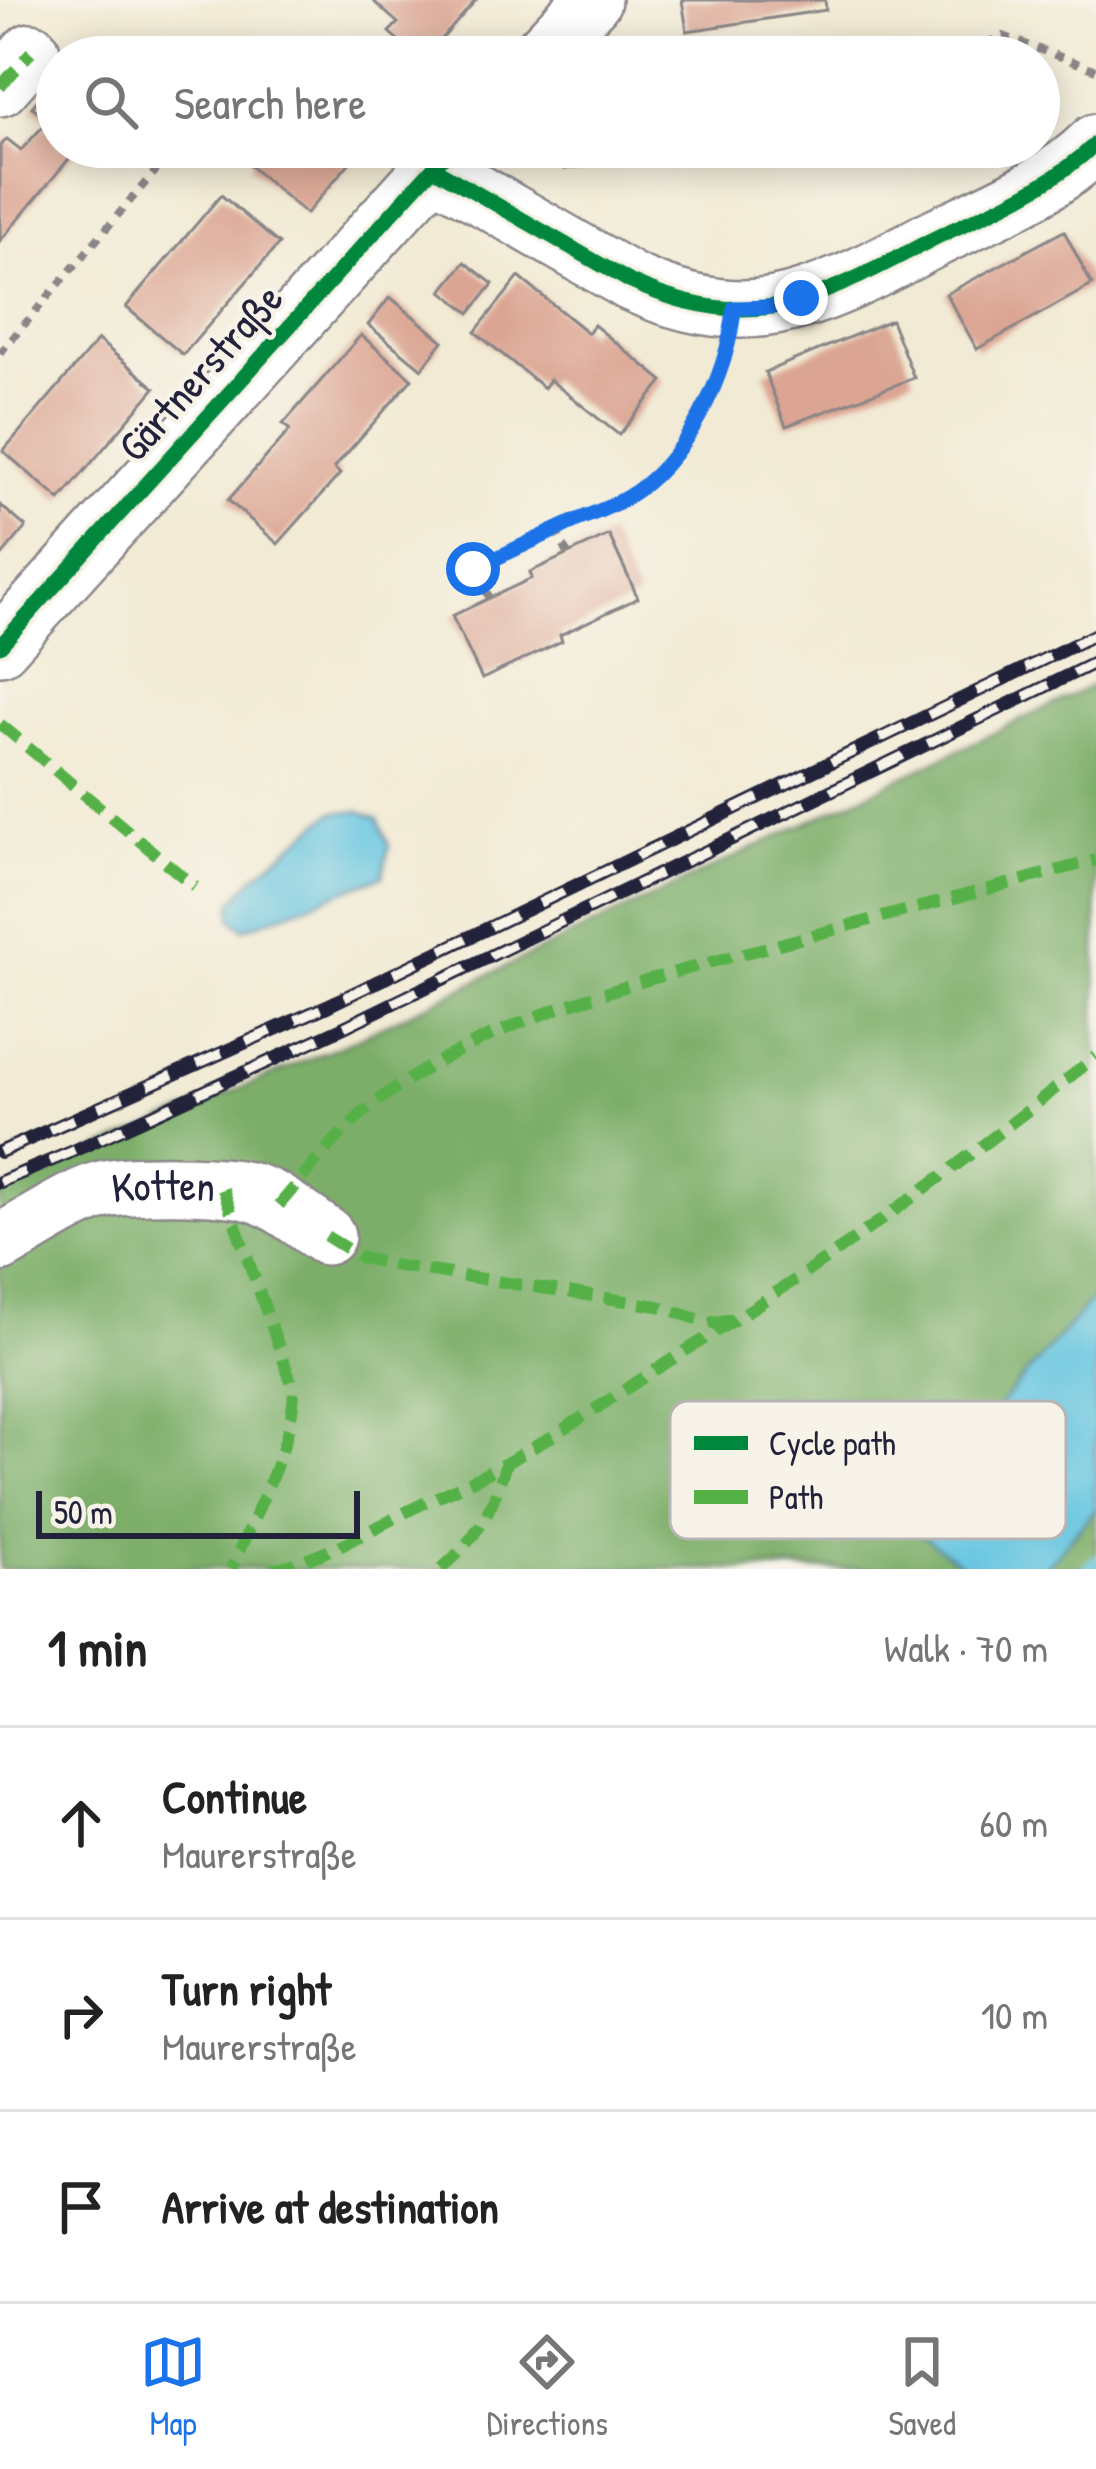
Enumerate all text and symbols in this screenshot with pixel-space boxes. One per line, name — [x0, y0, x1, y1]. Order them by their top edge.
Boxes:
search box — [36, 36, 1060, 168]
icon: search — [78, 69, 144, 135]
text: Search here — [174, 72, 366, 133]
street label: Gärtnerstraße — [104, 270, 295, 473]
route end — [774, 271, 828, 325]
route start — [446, 542, 500, 596]
street label: Kotten — [109, 1156, 217, 1216]
legend — [670, 1401, 1066, 1539]
text: Cycle path — [769, 1421, 896, 1466]
text: Path — [769, 1475, 823, 1519]
scale bar — [36, 1485, 360, 1538]
text: 50 m — [54, 1490, 113, 1534]
text: 1 min — [48, 1613, 147, 1682]
text: Walk · 70 m — [884, 1621, 1048, 1674]
text: Continue — [162, 1766, 307, 1827]
icon: ahead — [48, 1790, 114, 1856]
text: 60 m — [979, 1796, 1048, 1849]
text: Maurerstraße — [162, 1827, 357, 1880]
text: Turn right — [162, 1958, 331, 2019]
icon: right — [48, 1982, 114, 2048]
text: 10 m — [981, 1988, 1048, 2041]
text: Maurerstraße — [162, 2019, 357, 2072]
icon: arrive — [48, 2174, 114, 2240]
text: Arrive at destination — [162, 2176, 499, 2237]
tab: Map — [140, 2329, 206, 2445]
tab: Directions — [487, 2329, 608, 2445]
tab: Saved — [888, 2329, 956, 2445]

